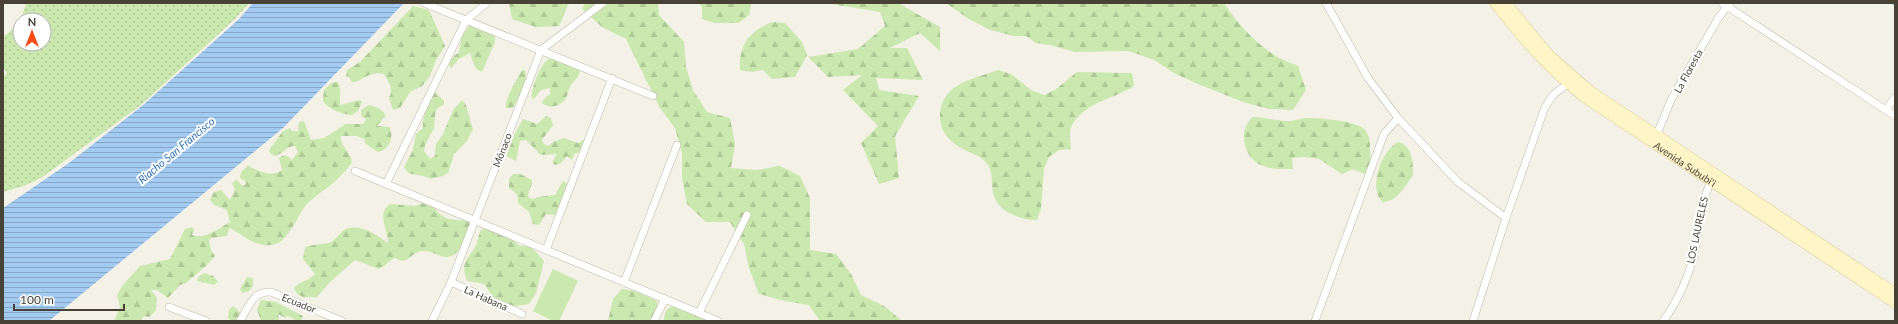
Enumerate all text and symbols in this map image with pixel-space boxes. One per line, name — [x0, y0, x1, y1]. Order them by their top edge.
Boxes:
north arrow — [12, 12, 52, 52]
text: N — [28, 15, 36, 28]
street label: La Floresta — [1671, 47, 1705, 95]
water label: Riacho San Francisco — [135, 114, 217, 186]
street label: Mónaco — [490, 131, 514, 169]
street label: Avenida Sububi'i — [1652, 139, 1719, 189]
street label: LOS LAURELES — [1684, 195, 1710, 265]
street label: La Habana — [462, 283, 510, 313]
scale bar — [14, 286, 124, 312]
street label: Ecuador — [280, 291, 318, 315]
text: 100 m — [20, 292, 54, 307]

